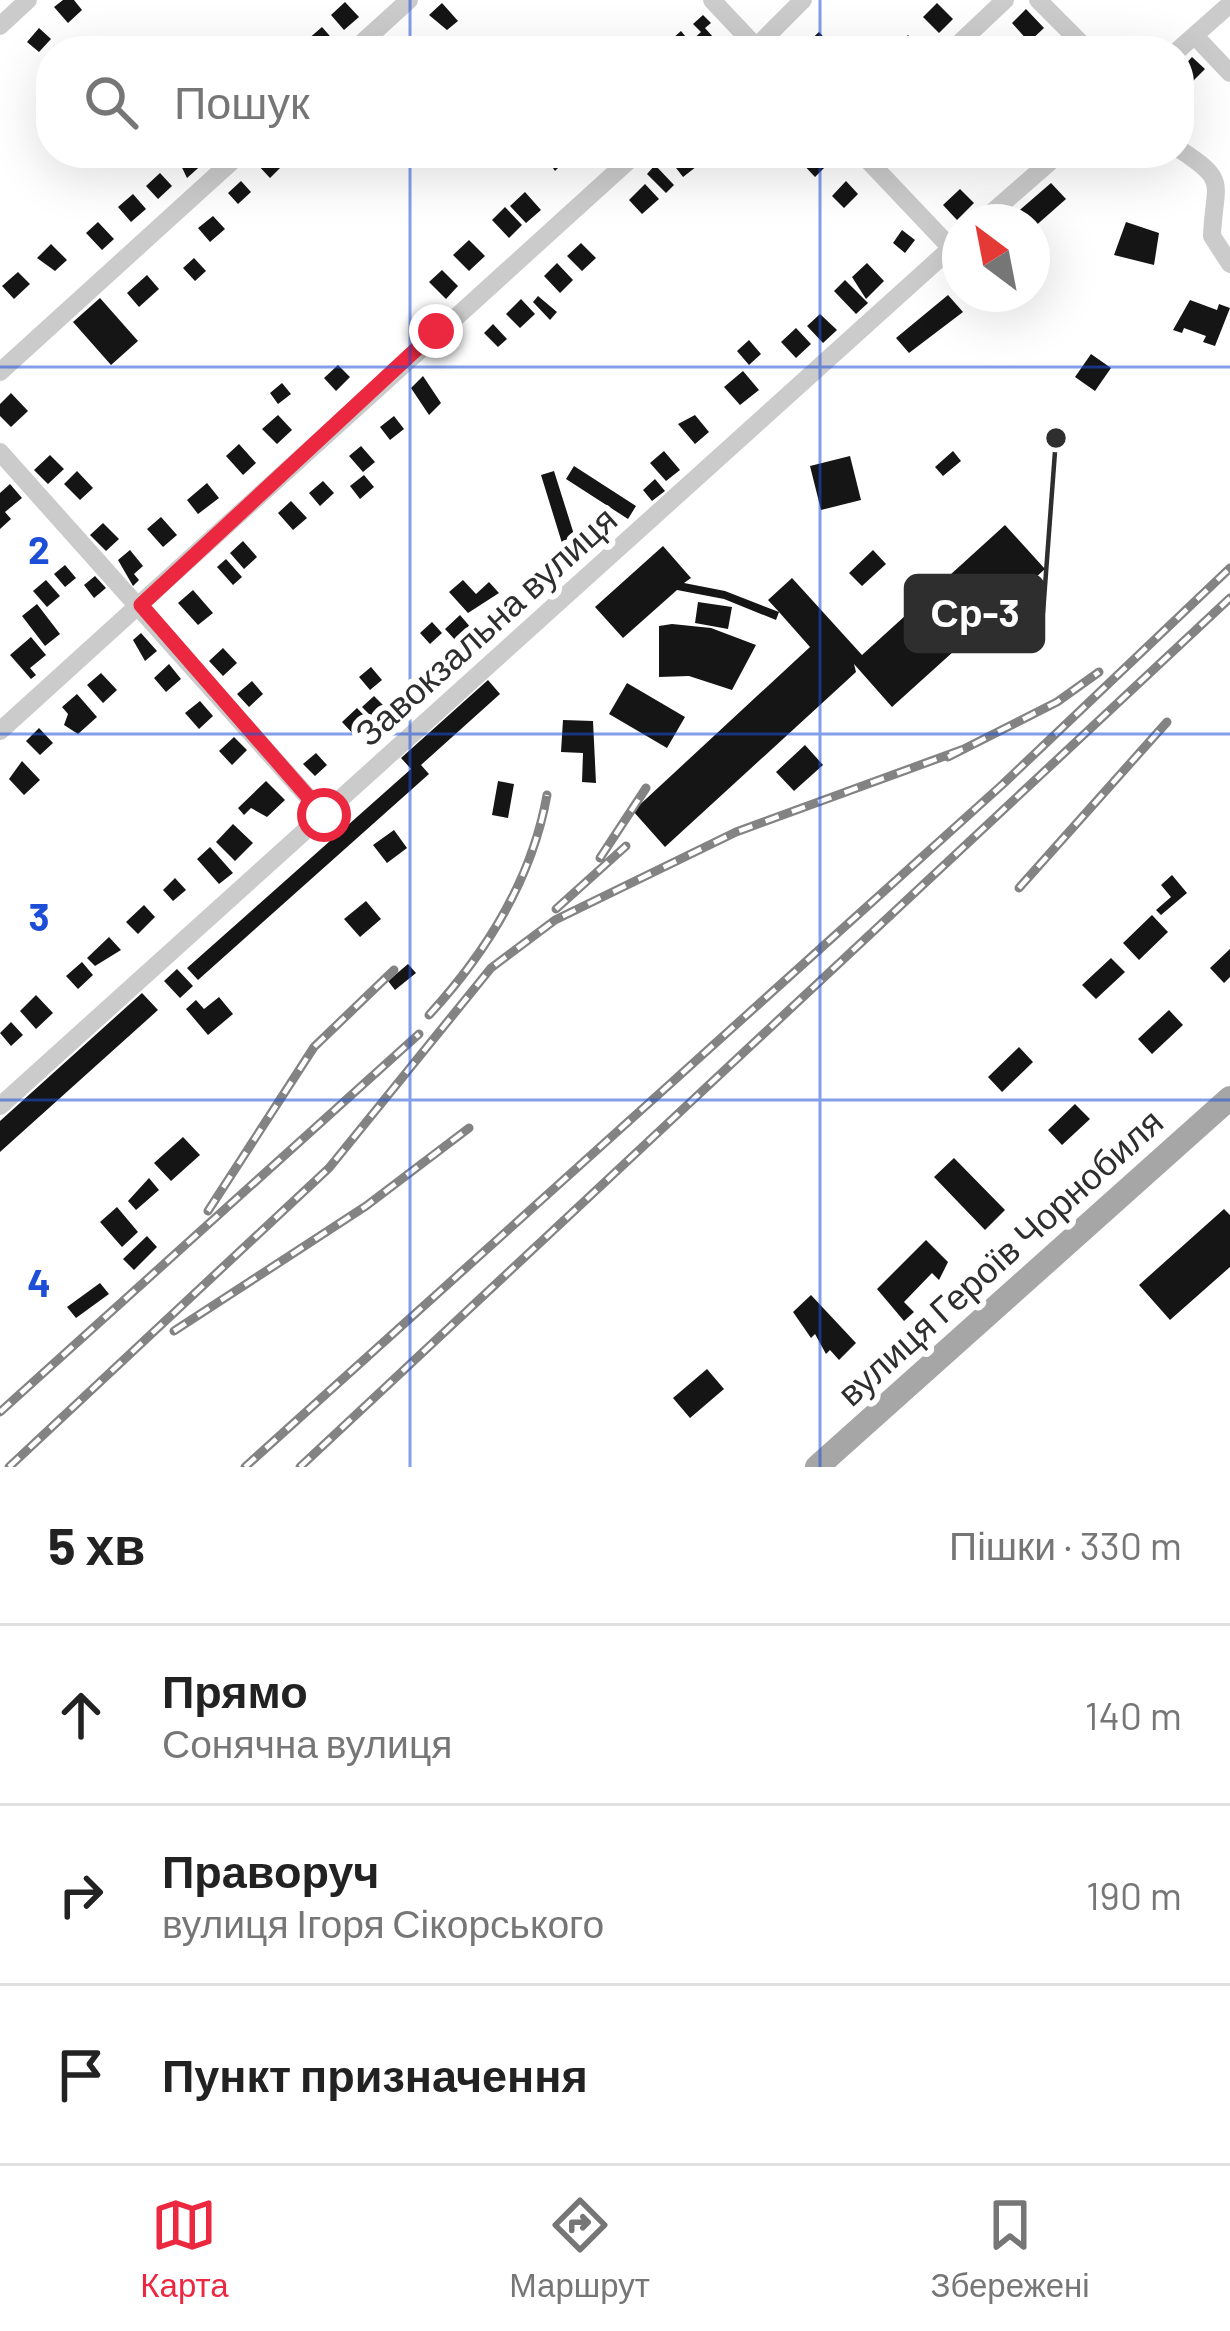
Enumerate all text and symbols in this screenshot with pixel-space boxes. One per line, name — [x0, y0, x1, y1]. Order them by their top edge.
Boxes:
search box — [36, 36, 1194, 168]
icon: search — [78, 69, 144, 135]
text: Пошук — [174, 74, 310, 128]
north arrow — [942, 204, 1050, 312]
route end — [409, 304, 463, 358]
street label: Завокзальна вулиця — [345, 496, 625, 754]
text: 2 — [28, 525, 50, 572]
callout: Ср-3 — [906, 576, 1043, 651]
text: Ср-3 — [931, 588, 1020, 635]
route start — [297, 788, 351, 842]
text: 3 — [28, 892, 50, 939]
street label: вулиця Героїв Чорнобиля — [828, 1099, 1171, 1414]
text: 4 — [27, 1258, 51, 1305]
text: 5 хв — [48, 1514, 145, 1575]
text: Пішки · 330 m — [949, 1521, 1182, 1568]
text: Прямо — [162, 1663, 308, 1717]
icon: ahead — [48, 1682, 114, 1748]
text: 140 m — [1085, 1691, 1182, 1738]
text: Сонячна вулиця — [162, 1719, 452, 1766]
text: Праворуч — [162, 1843, 379, 1897]
icon: right — [48, 1862, 114, 1928]
text: 190 m — [1086, 1871, 1182, 1918]
text: вулиця Ігоря Сікорського — [162, 1899, 604, 1946]
icon: arrive — [48, 2042, 114, 2108]
text: Пункт призначення — [162, 2047, 588, 2101]
tab: Карта — [140, 2192, 229, 2305]
tab: Маршрут — [509, 2192, 650, 2305]
tab: Збережені — [931, 2192, 1090, 2305]

